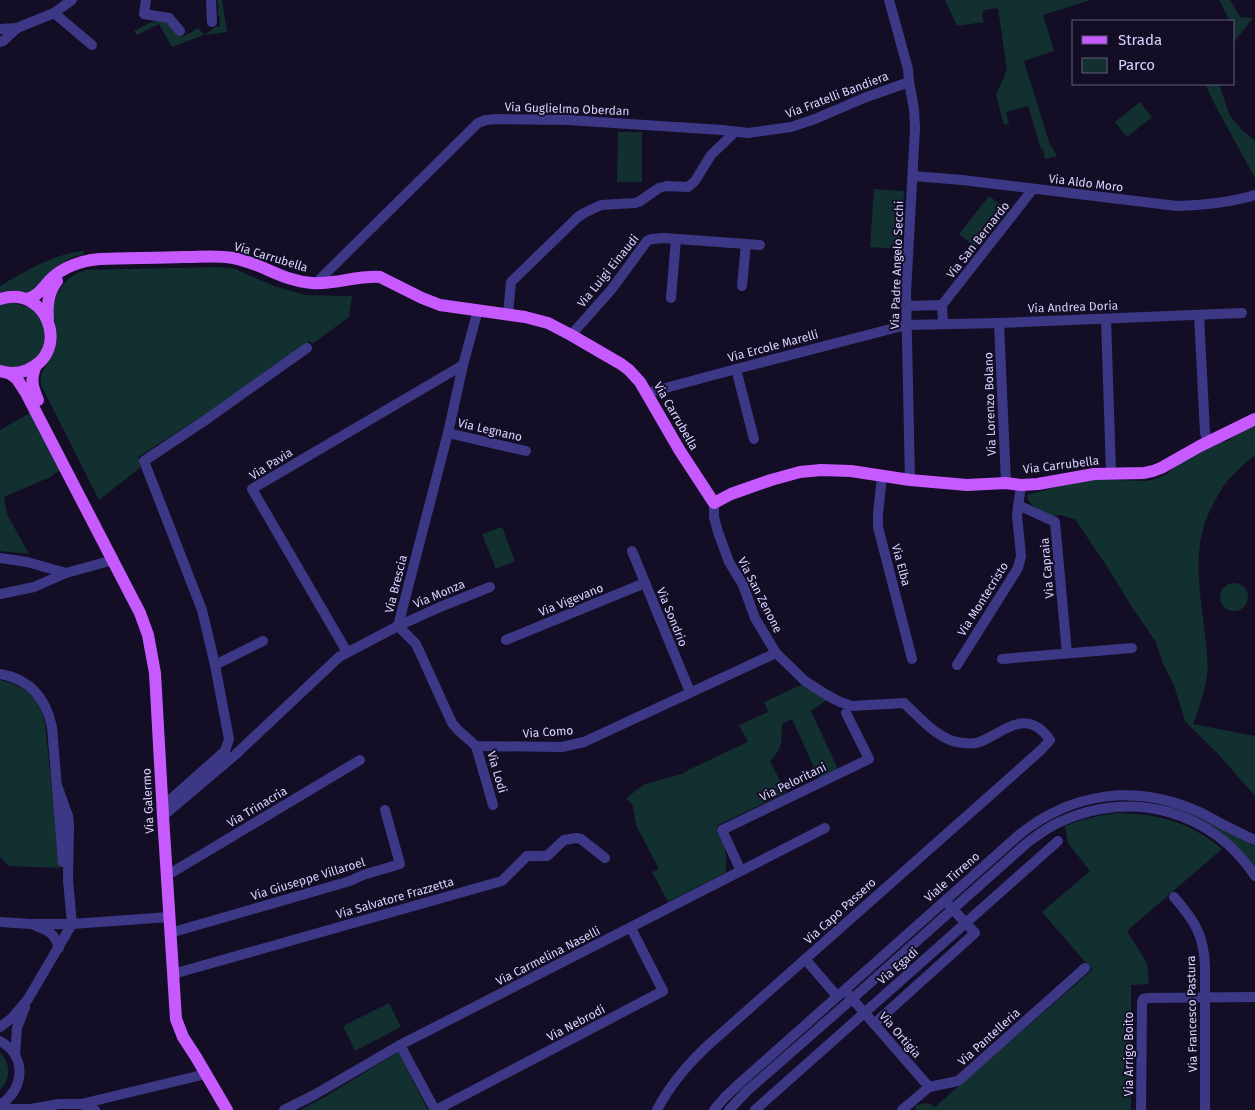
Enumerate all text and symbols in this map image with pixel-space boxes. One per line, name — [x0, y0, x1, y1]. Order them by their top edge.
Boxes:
legend — [1072, 20, 1235, 85]
text: Strada — [1118, 31, 1162, 49]
text: Parco — [1118, 56, 1155, 74]
street label: Via Fratelli Bandiera — [784, 69, 890, 121]
street label: Via Guglielmo Oberdan — [504, 100, 630, 118]
street label: Via Aldo Moro — [1048, 171, 1124, 195]
street label: Via San Bernardo — [944, 199, 1012, 281]
street label: Via Padre Angelo Secchi — [888, 200, 906, 330]
street label: Via Luigi Einaudi — [574, 232, 642, 310]
street label: Via Carrubella — [232, 239, 310, 275]
street label: Via Andrea Doria — [1028, 298, 1118, 316]
street label: Via Ercole Marelli — [726, 327, 820, 365]
street label: Via Lorenzo Bolano — [981, 352, 999, 456]
street label: Via Carrubella — [651, 379, 701, 453]
street label: Via Legnano — [456, 416, 524, 444]
street label: Via Pavia — [247, 445, 295, 483]
street label: Via Carrubella — [1022, 453, 1100, 477]
street label: Via Capraia — [1037, 537, 1057, 599]
street label: Via Elba — [889, 542, 913, 588]
street label: Via Brescia — [382, 554, 410, 614]
street label: Via San Zenone — [735, 555, 785, 635]
street label: Via Montecristo — [955, 560, 1011, 638]
street label: Via Monza — [411, 577, 467, 611]
street label: Via Vigevano — [537, 581, 605, 619]
street label: Via Sondrio — [654, 585, 690, 649]
street label: Via Como — [522, 723, 574, 741]
street label: Via Lodi — [484, 749, 510, 795]
street label: Via Peloritani — [757, 760, 829, 804]
street label: Via Galermo — [139, 768, 157, 834]
street label: Via Trinacria — [224, 784, 290, 830]
street label: Viale Tirreno — [921, 849, 983, 905]
street label: Via Giuseppe Villaroel — [249, 855, 367, 903]
street label: Via Salvatore Frazzetta — [335, 874, 455, 922]
street label: Via Capo Passero — [801, 875, 879, 947]
street label: Via Carmelina Naselli — [494, 924, 602, 988]
street label: Via Egadi — [875, 945, 921, 987]
street label: Via Francesco Pastura — [1184, 956, 1200, 1072]
street label: Via Nebrodi — [545, 1002, 607, 1044]
street label: Via Pantelleria — [955, 1006, 1023, 1068]
street label: Via Ortigia — [876, 1009, 924, 1061]
street label: Via Arrigo Boito — [1122, 1012, 1136, 1096]

